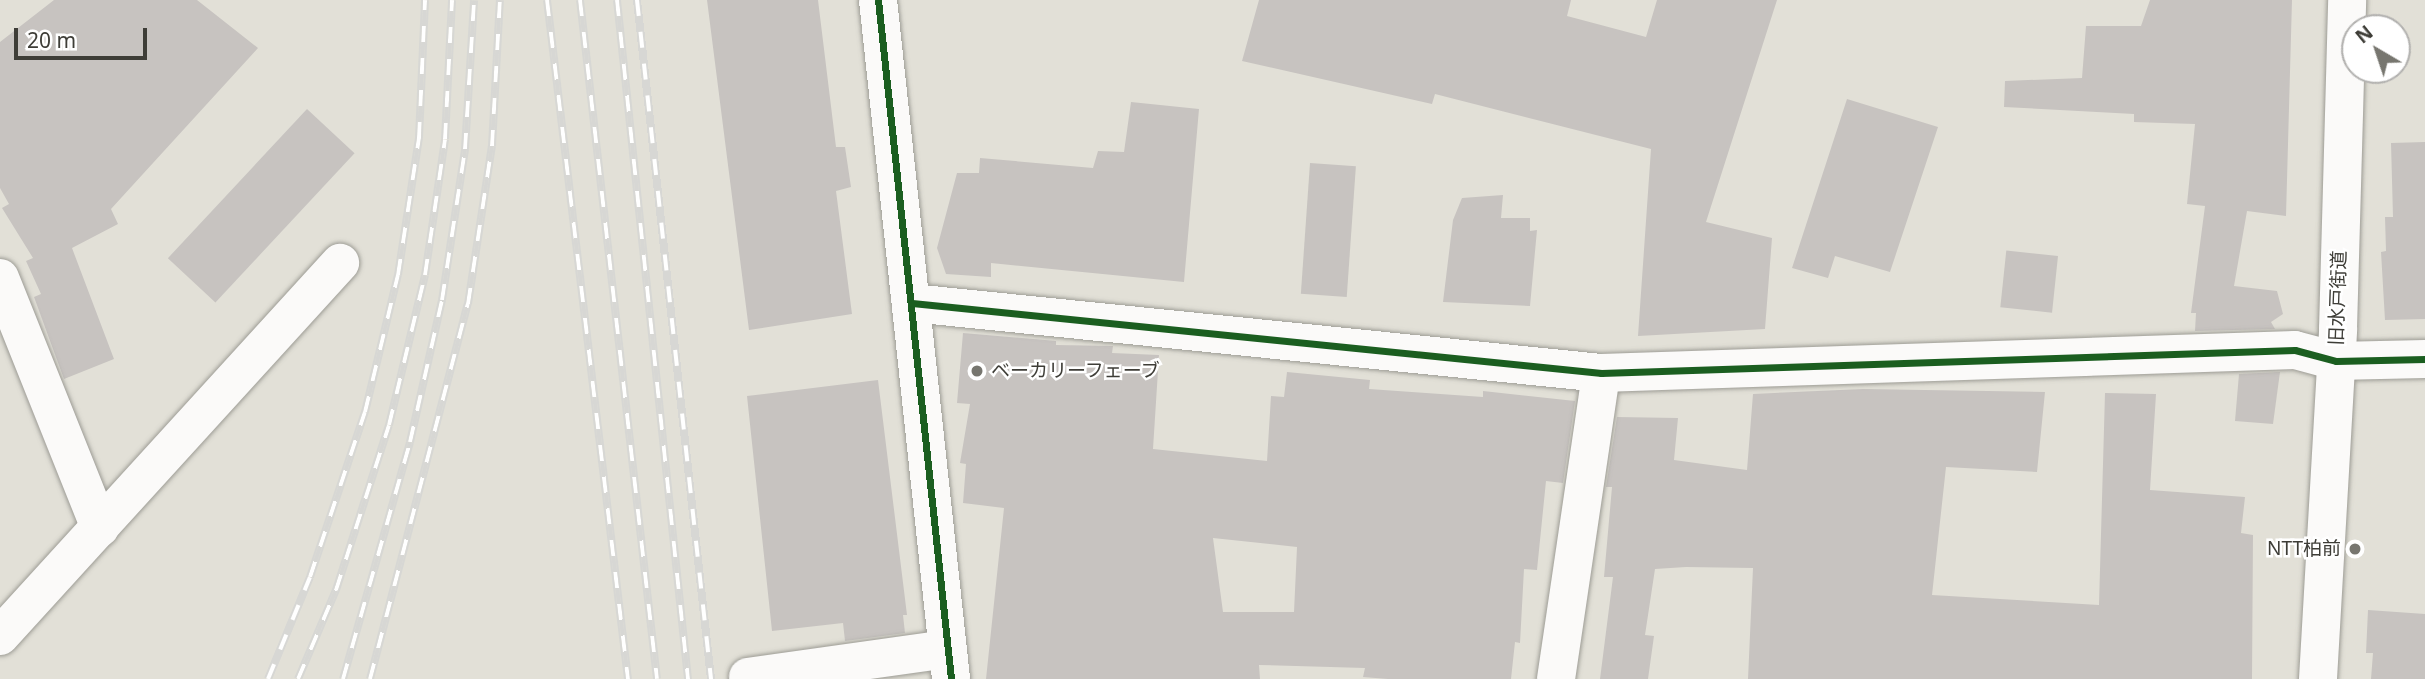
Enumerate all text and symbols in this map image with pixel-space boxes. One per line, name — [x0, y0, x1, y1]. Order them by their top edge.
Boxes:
scale bar — [18, 14, 150, 58]
north arrow — [2341, 14, 2411, 84]
text: N — [2350, 19, 2378, 49]
text: 20 m — [27, 26, 76, 54]
street label: 旧水戸街道 — [2325, 250, 2351, 346]
place label: ベーカリーフェーブ — [991, 360, 1162, 382]
marker: ベーカリーフェーブ — [969, 363, 985, 379]
place label: NTT柏前 — [2267, 538, 2341, 560]
marker: NTT柏前 — [2347, 541, 2363, 557]

